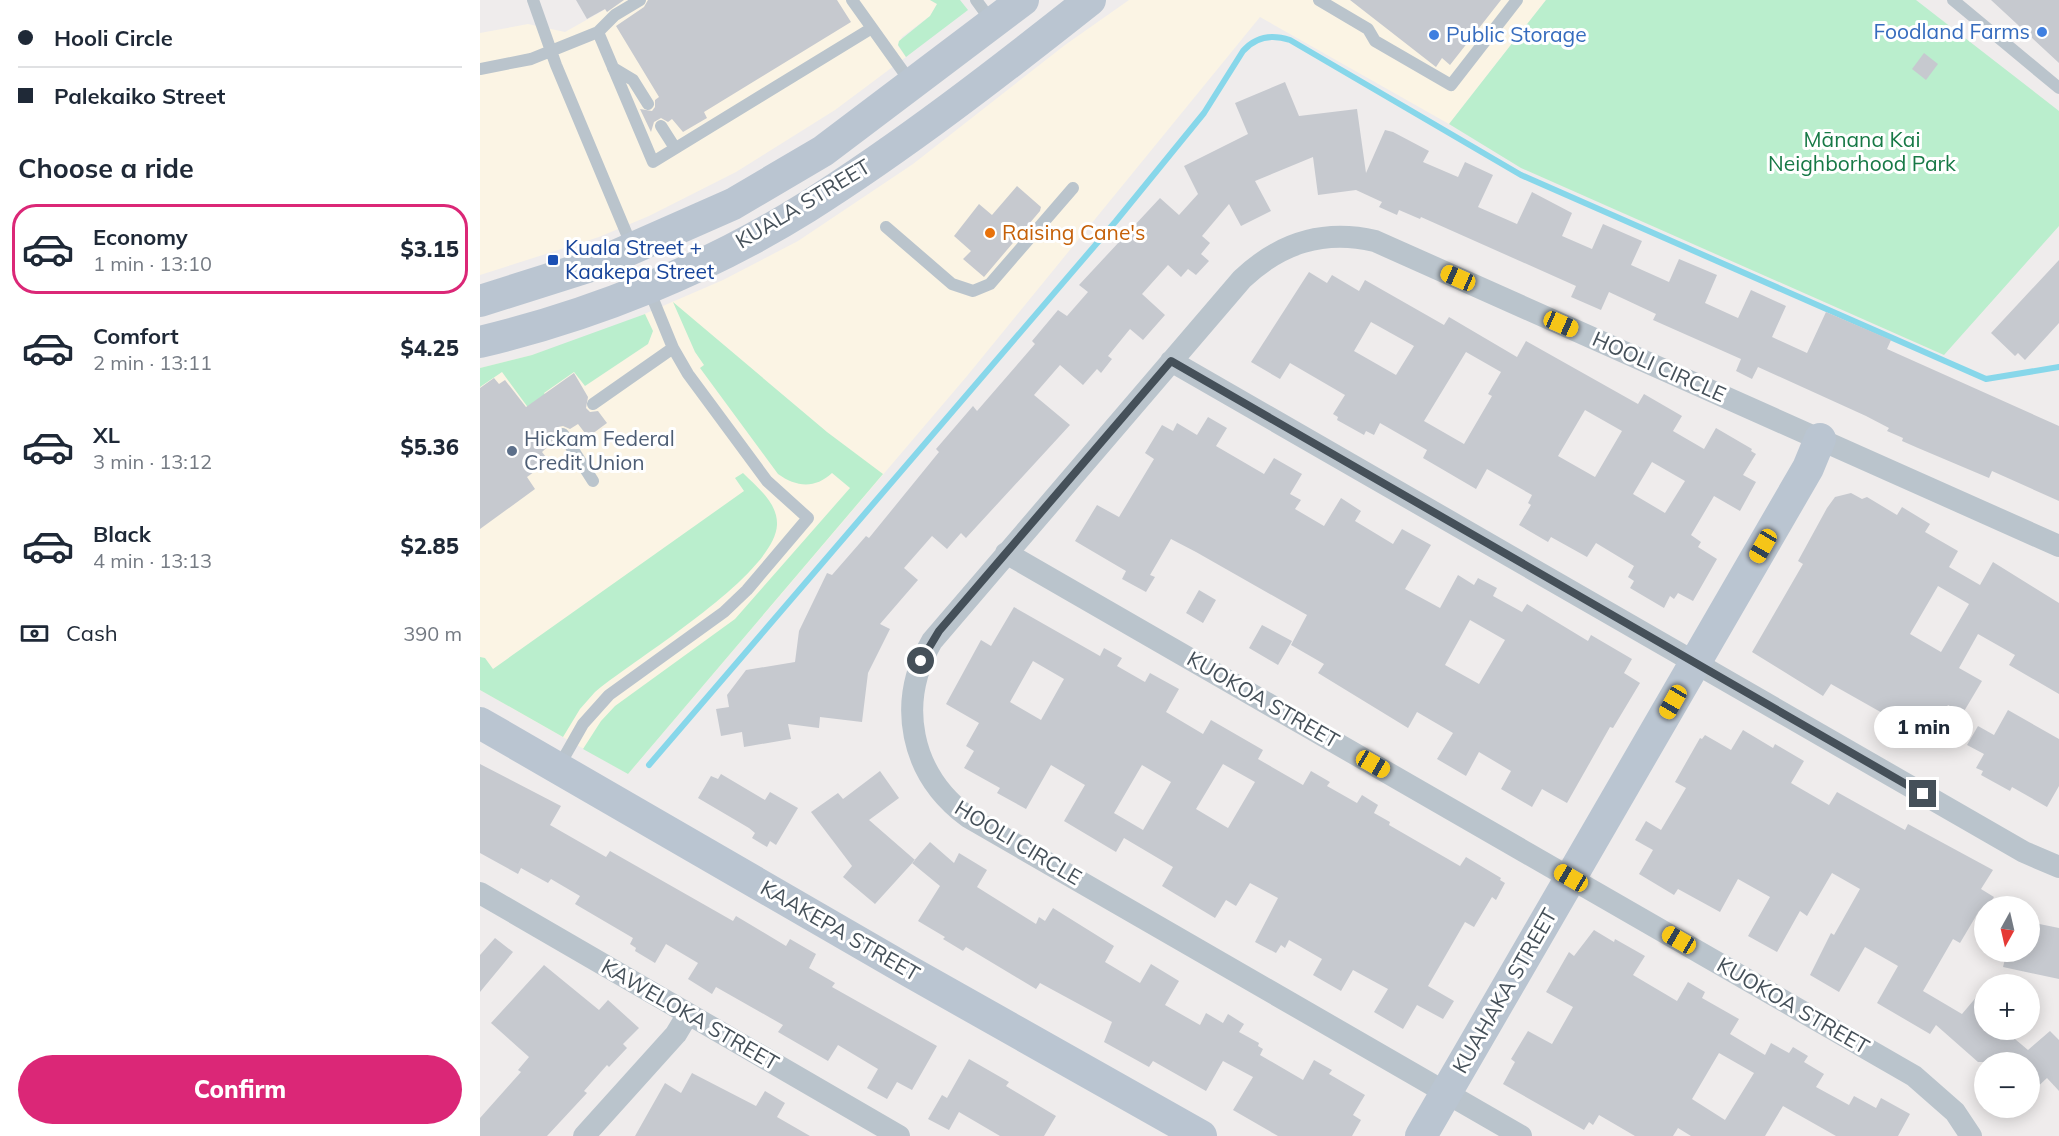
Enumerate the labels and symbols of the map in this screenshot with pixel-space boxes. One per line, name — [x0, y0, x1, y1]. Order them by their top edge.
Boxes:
place label: Foodland Farms — [1874, 18, 2030, 44]
place label: Public Storage — [1446, 21, 1587, 47]
marker: Foodland Farms — [2035, 25, 2049, 39]
marker: Public Storage — [1427, 28, 1441, 42]
park label: Mānana Kai Neighborhood Park — [1768, 126, 1956, 176]
street label: KUALA STREET — [730, 152, 875, 254]
place label: Raising Cane's — [1002, 219, 1145, 245]
marker: Raising Cane's — [983, 226, 997, 240]
place label: Kuala Street + Kaakepa Street — [565, 234, 714, 284]
marker: Kuala Street + Kaakepa Street — [546, 253, 560, 267]
car — [1438, 262, 1478, 294]
car — [1541, 308, 1581, 340]
street label: HOOLI CIRCLE — [1589, 325, 1730, 407]
place label: Hickam Federal Credit Union — [524, 425, 675, 475]
marker: Hickam Federal Credit Union — [505, 444, 519, 458]
car — [1746, 526, 1780, 566]
street label: KUOKOA STREET — [1183, 645, 1344, 753]
route start — [907, 647, 934, 674]
car — [1656, 682, 1690, 722]
callout: 1 min — [1874, 707, 1972, 749]
car — [1353, 747, 1393, 781]
route end — [1909, 780, 1936, 807]
street label: HOOLI CIRCLE — [950, 794, 1087, 890]
car — [1551, 861, 1591, 895]
street label: KAAKEPA STREET — [756, 874, 925, 986]
north arrow — [1974, 896, 2040, 962]
street label: KUAHAKA STREET — [1446, 903, 1562, 1078]
car — [1659, 923, 1699, 957]
street label: KUOKOA STREET — [1713, 951, 1874, 1059]
street label: KAWELOKA STREET — [597, 953, 784, 1076]

